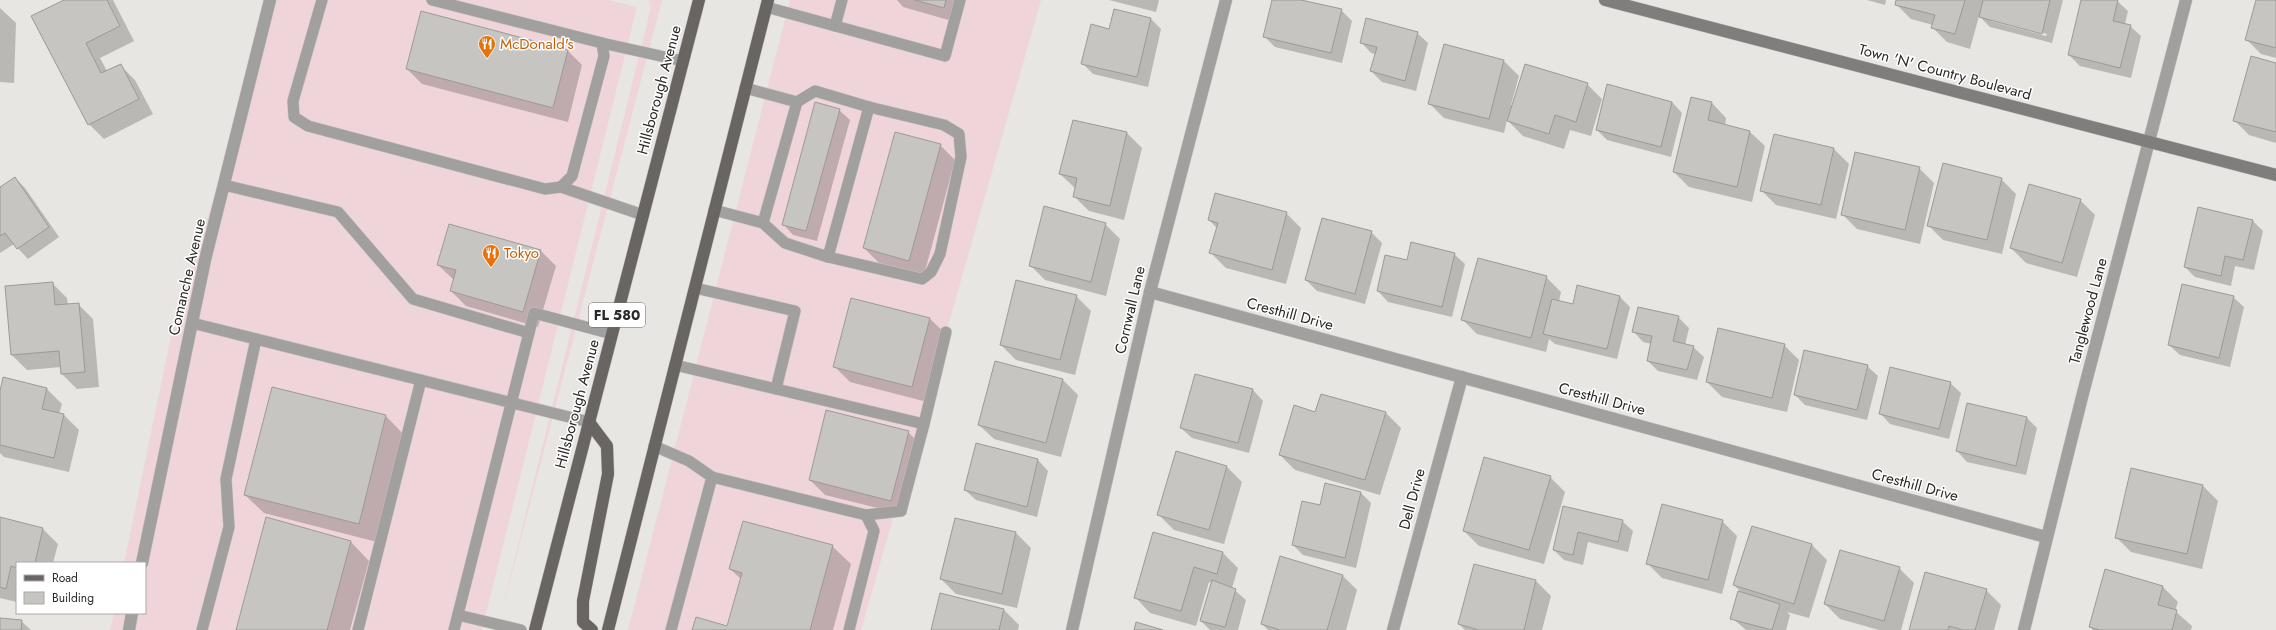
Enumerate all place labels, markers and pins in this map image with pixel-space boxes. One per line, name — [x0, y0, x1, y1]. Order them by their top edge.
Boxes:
place label: McDonald's — [500, 33, 574, 55]
restaurant icon: McDonald's — [477, 34, 497, 59]
place label: Tokyo — [504, 242, 539, 264]
restaurant icon: Tokyo — [481, 243, 501, 268]

